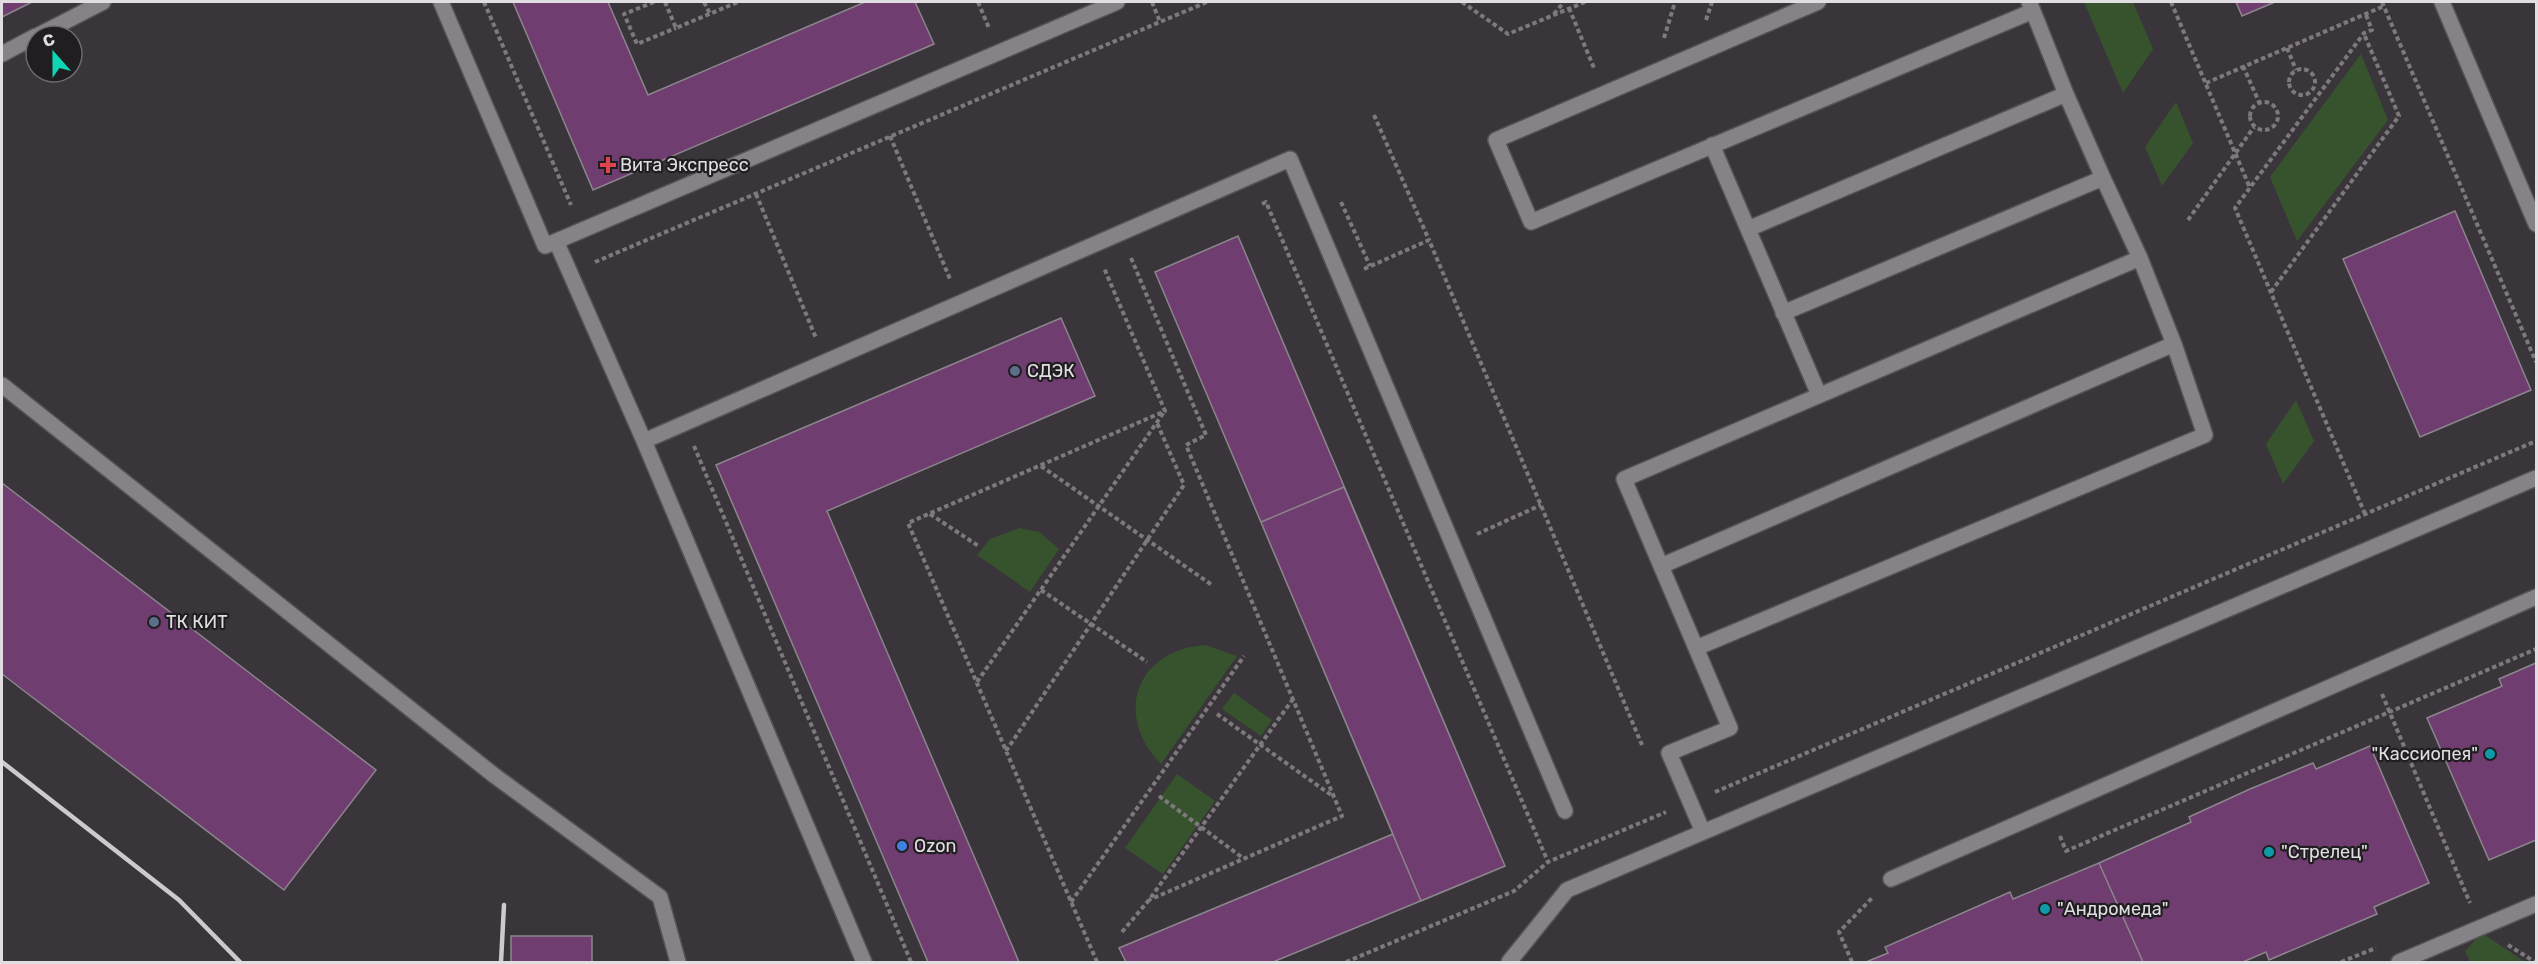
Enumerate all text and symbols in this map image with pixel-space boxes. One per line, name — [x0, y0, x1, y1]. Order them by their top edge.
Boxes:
north arrow — [24, 24, 84, 84]
text: С — [40, 30, 57, 51]
place label: Вита Экспресс — [620, 154, 749, 176]
marker: Вита Экспресс — [601, 158, 615, 172]
place label: СДЭК — [1027, 360, 1075, 382]
marker: СДЭК — [1008, 364, 1022, 378]
place label: ТК КИТ — [166, 611, 228, 633]
marker: ТК КИТ — [147, 615, 161, 629]
place label: "Кассиопея" — [2372, 743, 2478, 765]
marker: "Кассиопея" — [2483, 747, 2497, 761]
place label: Ozon — [914, 835, 956, 857]
marker: Ozon — [895, 839, 909, 853]
place label: "Стрелец" — [2281, 841, 2368, 863]
marker: "Стрелец" — [2262, 845, 2276, 859]
place label: "Андромеда" — [2057, 898, 2168, 920]
marker: "Андромеда" — [2038, 902, 2052, 916]

